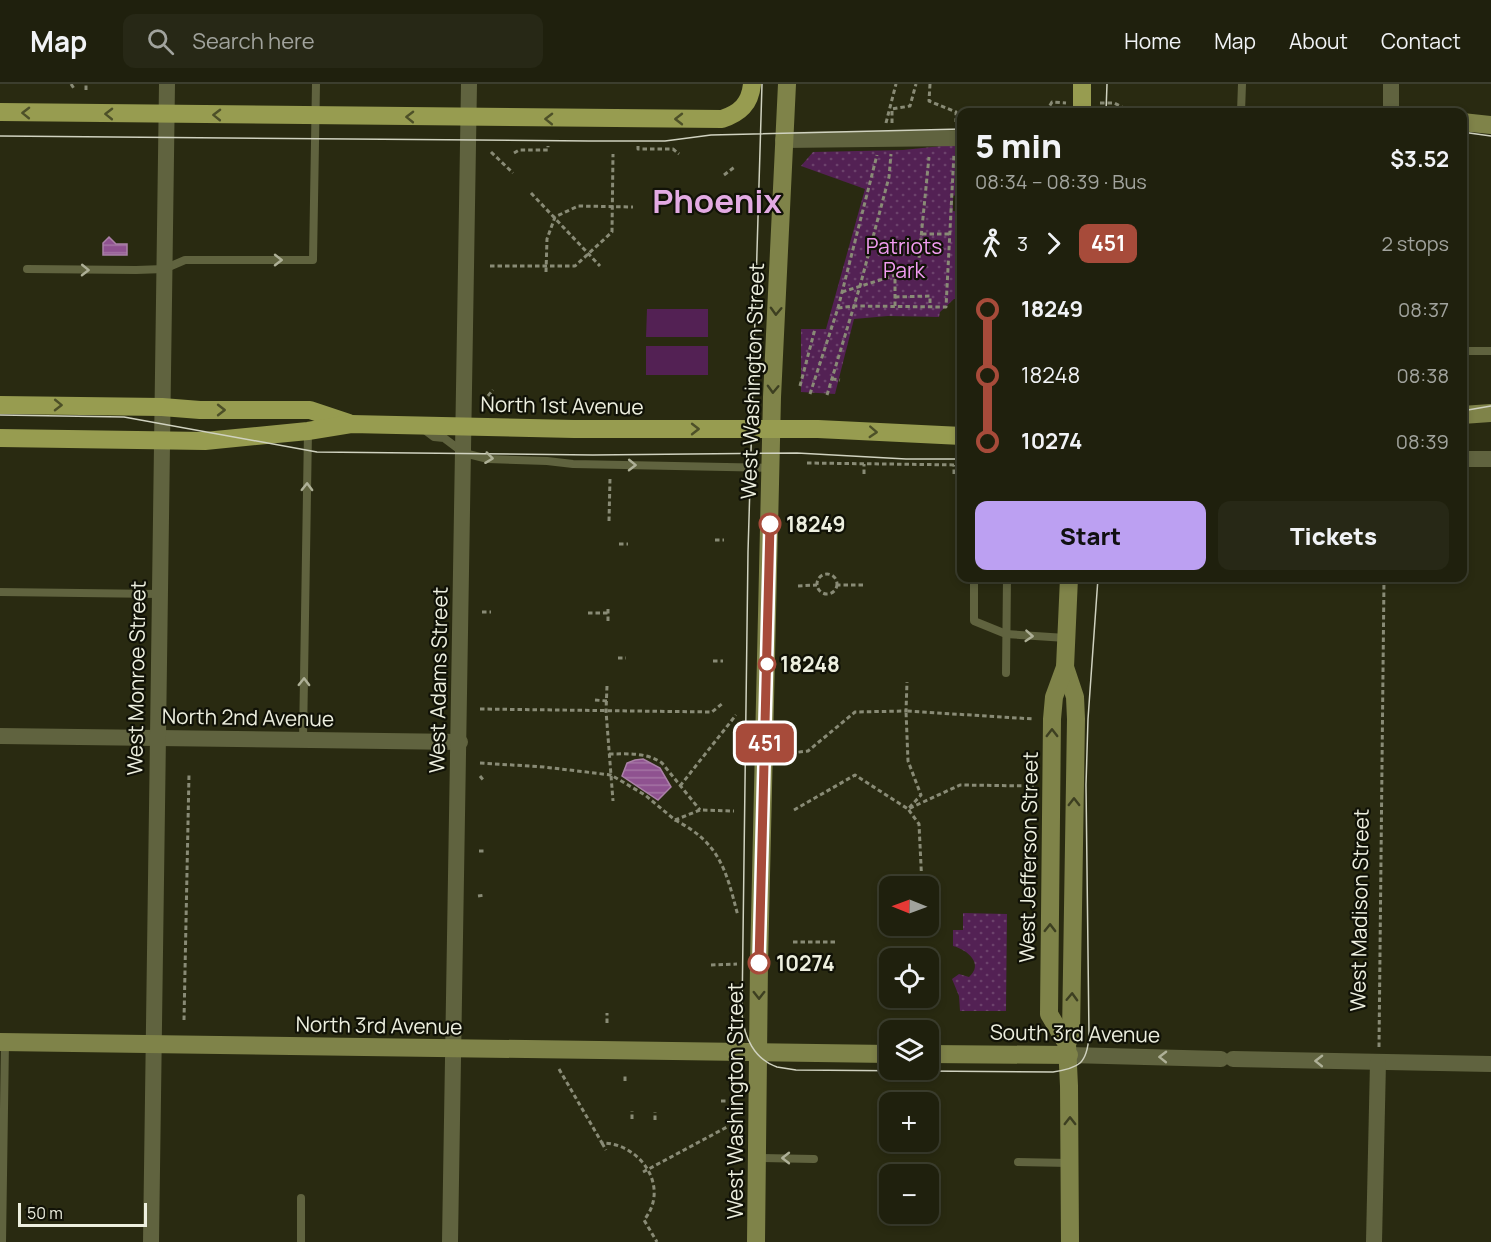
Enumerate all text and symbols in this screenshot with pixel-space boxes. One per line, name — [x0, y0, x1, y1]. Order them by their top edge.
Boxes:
search box — [123, 14, 543, 68]
text: Map — [30, 22, 87, 60]
icon: search — [144, 25, 177, 58]
text: Search here — [192, 26, 315, 56]
text: Home — [1124, 27, 1181, 55]
text: Map — [1214, 27, 1256, 55]
text: About — [1289, 27, 1348, 55]
text: Contact — [1381, 27, 1461, 55]
one-way arrow — [21, 107, 30, 119]
one-way arrow — [104, 107, 113, 120]
one-way arrow — [213, 109, 222, 121]
one-way arrow — [406, 111, 415, 123]
one-way arrow — [545, 113, 554, 125]
one-way arrow — [674, 113, 683, 125]
text: 5 min — [975, 123, 1062, 168]
text: $3.52 — [1390, 144, 1449, 174]
text: 08:34 – 08:39 · Bus — [975, 168, 1147, 195]
district label: Phoenix — [652, 178, 782, 223]
icon: walk — [975, 227, 1008, 260]
icon: forward — [1037, 227, 1070, 260]
text: 451 — [1091, 229, 1125, 257]
text: 3 — [1017, 230, 1028, 257]
text: 2 stops — [1381, 230, 1449, 257]
park label: Patriots Park — [866, 232, 942, 284]
one-way arrow — [274, 254, 283, 266]
street label: West Washington Street — [734, 262, 770, 500]
one-way arrow — [81, 264, 90, 276]
text: 18249 — [1021, 294, 1083, 324]
text: 08:37 — [1398, 296, 1449, 323]
one-way arrow — [769, 307, 782, 316]
text: 18248 — [1021, 360, 1080, 390]
text: 08:38 — [1397, 362, 1449, 389]
one-way arrow — [766, 384, 779, 393]
street label: North 1st Avenue — [480, 390, 644, 420]
one-way arrow — [54, 399, 63, 412]
one-way arrow — [216, 404, 225, 416]
one-way arrow — [691, 423, 700, 435]
one-way arrow — [868, 425, 877, 438]
text: 10274 — [1021, 426, 1082, 456]
text: 08:39 — [1396, 428, 1449, 455]
one-way arrow — [485, 452, 494, 464]
one-way arrow — [627, 458, 636, 471]
one-way arrow — [301, 482, 313, 491]
button: Start — [975, 501, 1206, 570]
button: Tickets — [1218, 501, 1449, 570]
place label: 18249 — [786, 510, 845, 538]
marker: 18249 — [759, 513, 781, 535]
street label: West Monroe Street — [120, 580, 152, 776]
street label: West Adams Street — [422, 587, 454, 773]
one-way arrow — [1024, 629, 1033, 642]
place label: 18248 — [780, 650, 840, 678]
marker: 18248 — [758, 655, 776, 673]
one-way arrow — [298, 677, 310, 686]
street label: North 2nd Avenue — [162, 701, 334, 733]
line badge: 451 — [730, 724, 800, 762]
one-way arrow — [1046, 728, 1058, 737]
text: 451 — [748, 729, 782, 757]
street label: West Jefferson Street — [1012, 751, 1044, 963]
one-way arrow — [1068, 798, 1080, 807]
street label: West Madison Street — [1343, 808, 1375, 1012]
north arrow — [879, 876, 939, 936]
map controls — [879, 876, 939, 1224]
one-way arrow — [1044, 923, 1056, 932]
button: locate — [879, 948, 939, 1008]
place label: 10274 — [776, 949, 835, 977]
marker: 10274 — [748, 952, 770, 974]
street label: West Washington Street — [721, 983, 749, 1219]
one-way arrow — [752, 991, 765, 1000]
one-way arrow — [1066, 993, 1079, 1002]
street label: North 3rd Avenue — [295, 1010, 463, 1040]
street label: South 3rd Avenue — [990, 1018, 1160, 1048]
button: layers — [879, 1020, 939, 1080]
one-way arrow — [1158, 1051, 1167, 1064]
one-way arrow — [1315, 1055, 1324, 1067]
button: + — [879, 1092, 939, 1152]
one-way arrow — [1064, 1116, 1076, 1125]
one-way arrow — [781, 1152, 790, 1164]
button: − — [879, 1164, 939, 1224]
scale bar — [18, 1200, 147, 1228]
text: 50 m — [27, 1202, 63, 1224]

